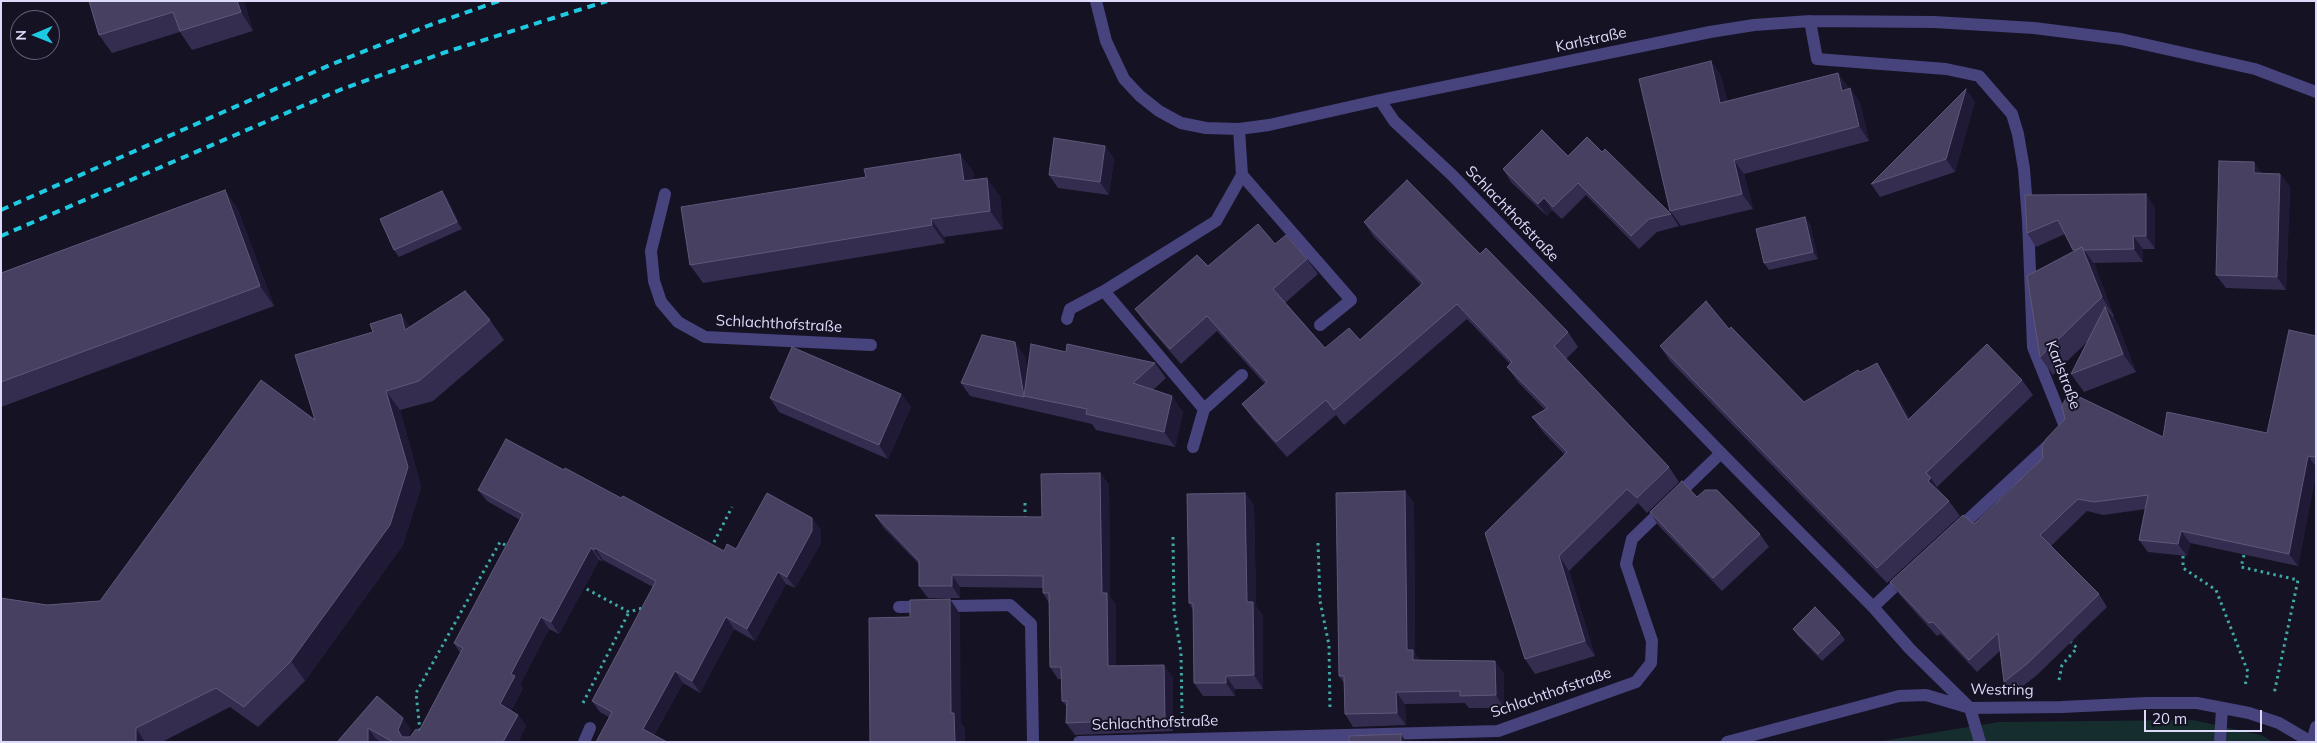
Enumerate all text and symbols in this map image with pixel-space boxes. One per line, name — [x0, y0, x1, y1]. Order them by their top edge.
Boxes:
north arrow — [10, 10, 60, 60]
street label: Karlstraße — [1554, 24, 1628, 56]
text: N — [12, 30, 30, 41]
street label: Schlachthofstraße — [1462, 162, 1562, 266]
street label: Schlachthofstraße — [715, 312, 843, 336]
street label: Karlstraße — [2042, 338, 2084, 412]
street label: Schlachthofstraße — [1488, 664, 1614, 722]
street label: Westring — [1970, 680, 2034, 700]
scale bar — [2147, 700, 2264, 732]
text: 20 m — [2152, 709, 2187, 728]
street label: Schlachthofstraße — [1091, 712, 1219, 734]

